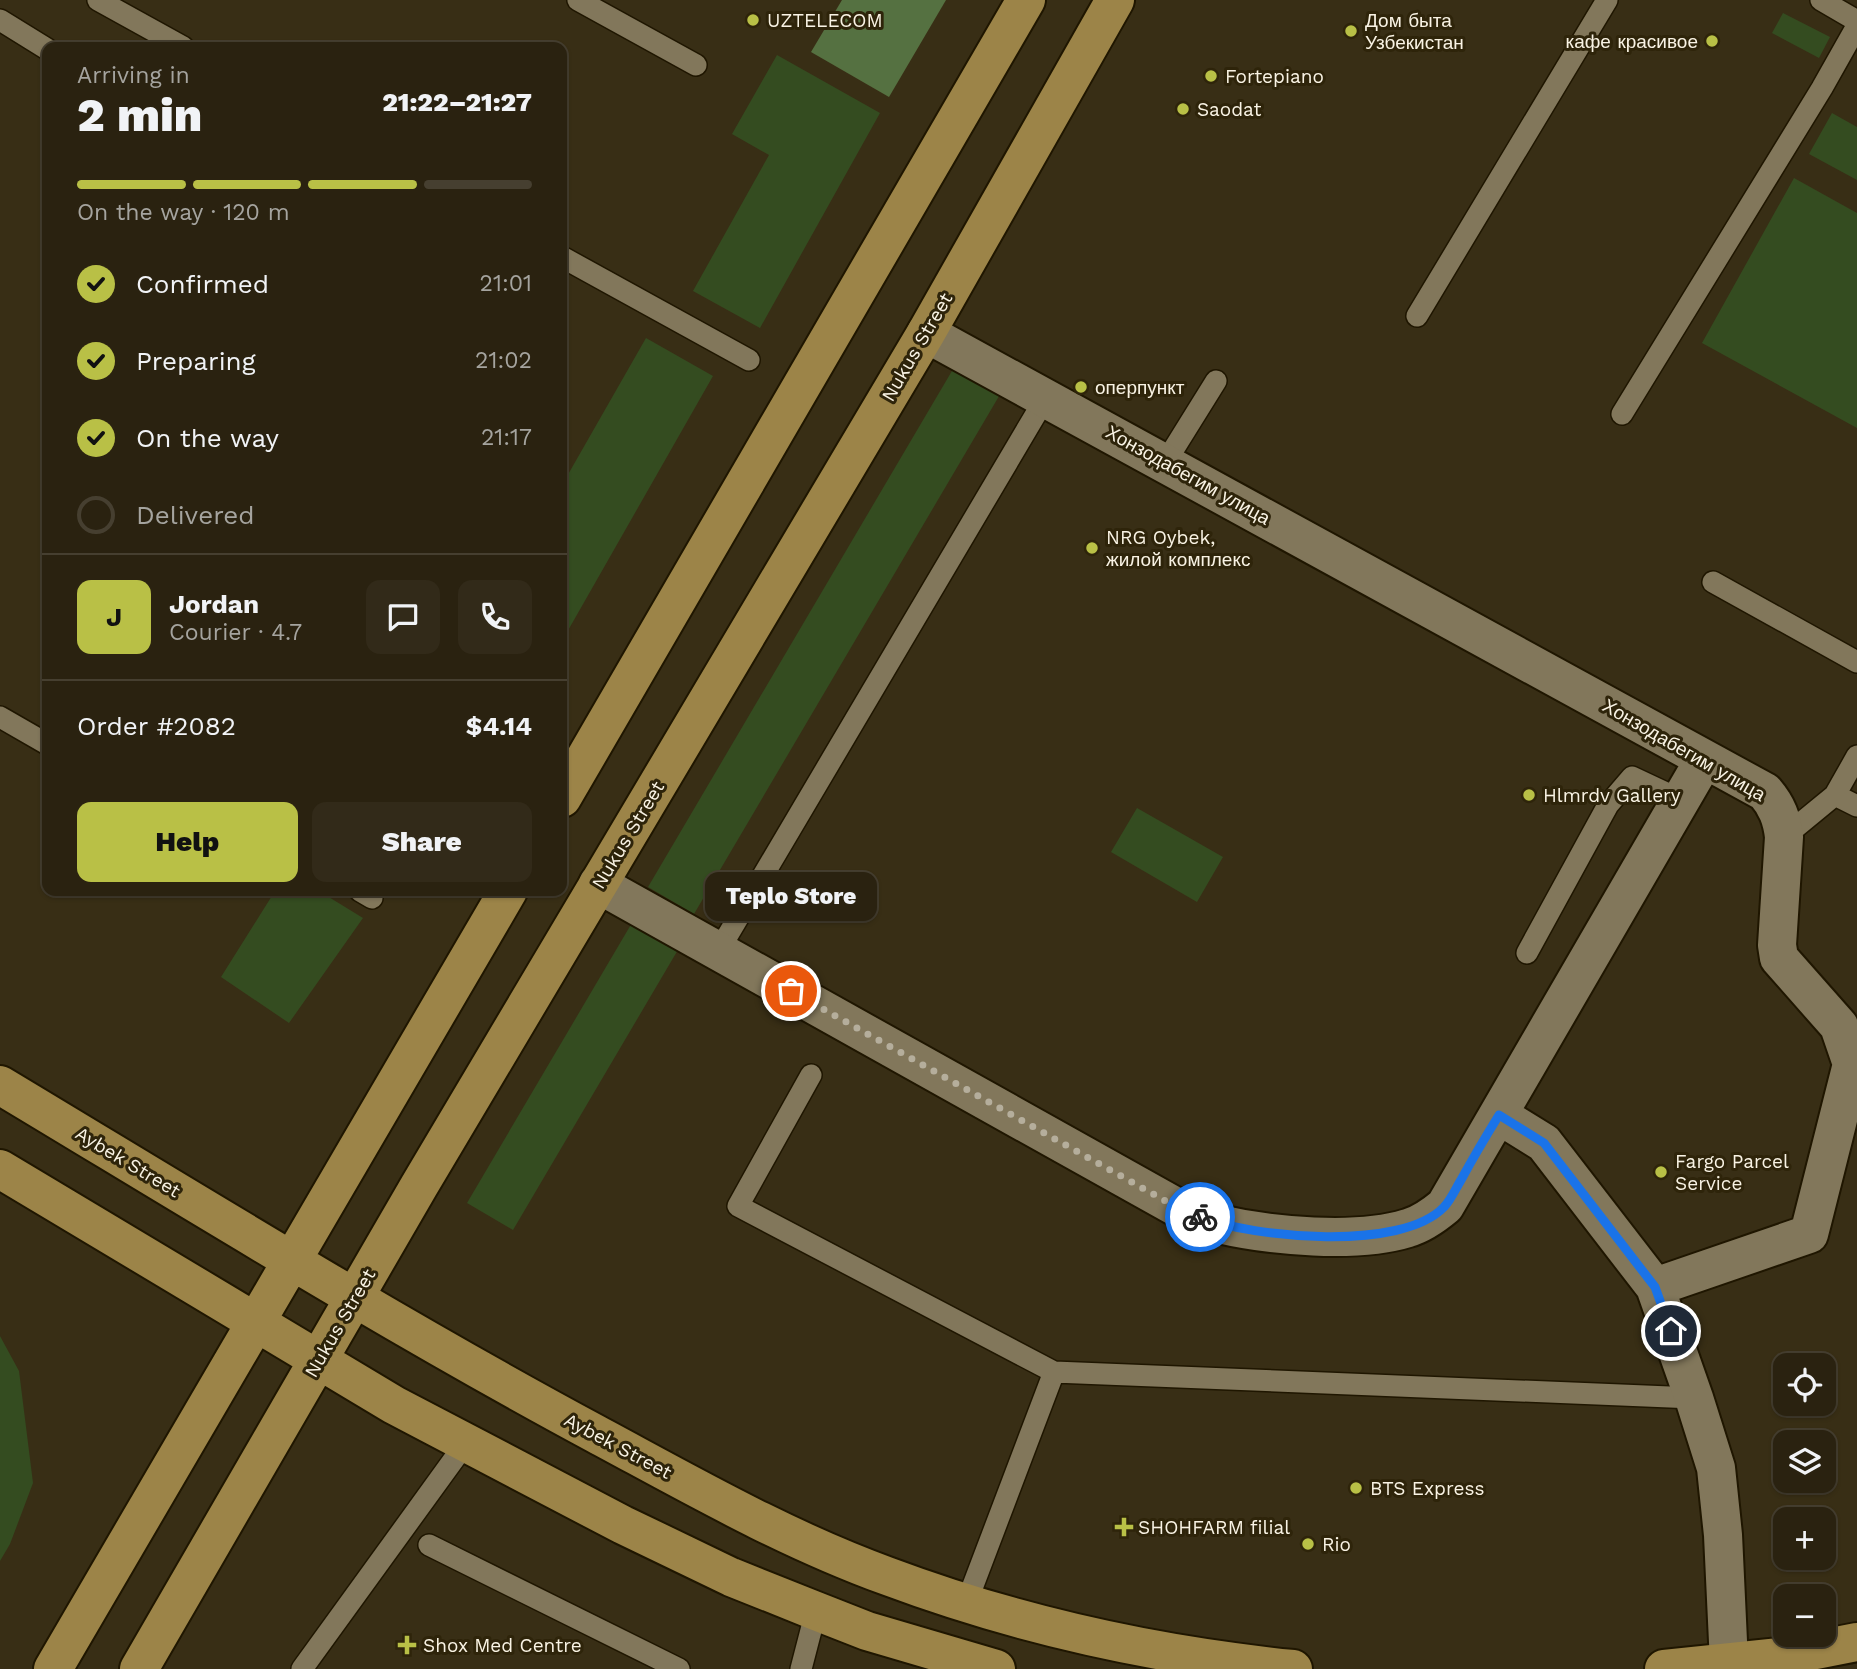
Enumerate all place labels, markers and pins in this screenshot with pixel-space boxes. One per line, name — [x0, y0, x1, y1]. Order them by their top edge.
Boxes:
place label: UZTELECOM — [767, 9, 883, 32]
place label: Дом быта Узбекистан — [1365, 9, 1464, 54]
marker: UZTELECOM — [745, 12, 761, 28]
marker: Дом быта Узбекистан — [1343, 23, 1359, 39]
place label: кафе красивое — [1565, 30, 1698, 53]
marker: кафе красивое — [1704, 33, 1720, 49]
place label: Fortepiano — [1225, 65, 1324, 88]
marker: Fortepiano — [1203, 68, 1219, 84]
place label: Saodat — [1197, 98, 1261, 121]
marker: Saodat — [1175, 101, 1191, 117]
place label: оперпункт — [1095, 376, 1185, 399]
marker: оперпункт — [1073, 379, 1089, 395]
place label: NRG Oybek, жилой комплекс — [1106, 526, 1250, 571]
marker: NRG Oybek, жилой комплекс — [1084, 540, 1100, 556]
place label: Hlmrdv Gallery — [1543, 784, 1681, 807]
marker: Hlmrdv Gallery — [1521, 787, 1537, 803]
callout: Teplo Store — [705, 872, 877, 921]
pin — [761, 961, 821, 1021]
place label: Fargo Parcel Service — [1675, 1150, 1789, 1195]
marker: Fargo Parcel Service — [1653, 1164, 1669, 1180]
pin — [1641, 1301, 1701, 1361]
place label: BTS Express — [1370, 1477, 1484, 1500]
marker: BTS Express — [1348, 1480, 1364, 1496]
place label: SHOHFARM filial — [1138, 1516, 1290, 1539]
marker: SHOHFARM filial — [1116, 1519, 1132, 1535]
place label: Rio — [1322, 1533, 1351, 1556]
marker: Rio — [1300, 1536, 1316, 1552]
place label: Shox Med Centre — [423, 1634, 582, 1657]
marker: Shox Med Centre — [397, 1635, 417, 1655]

